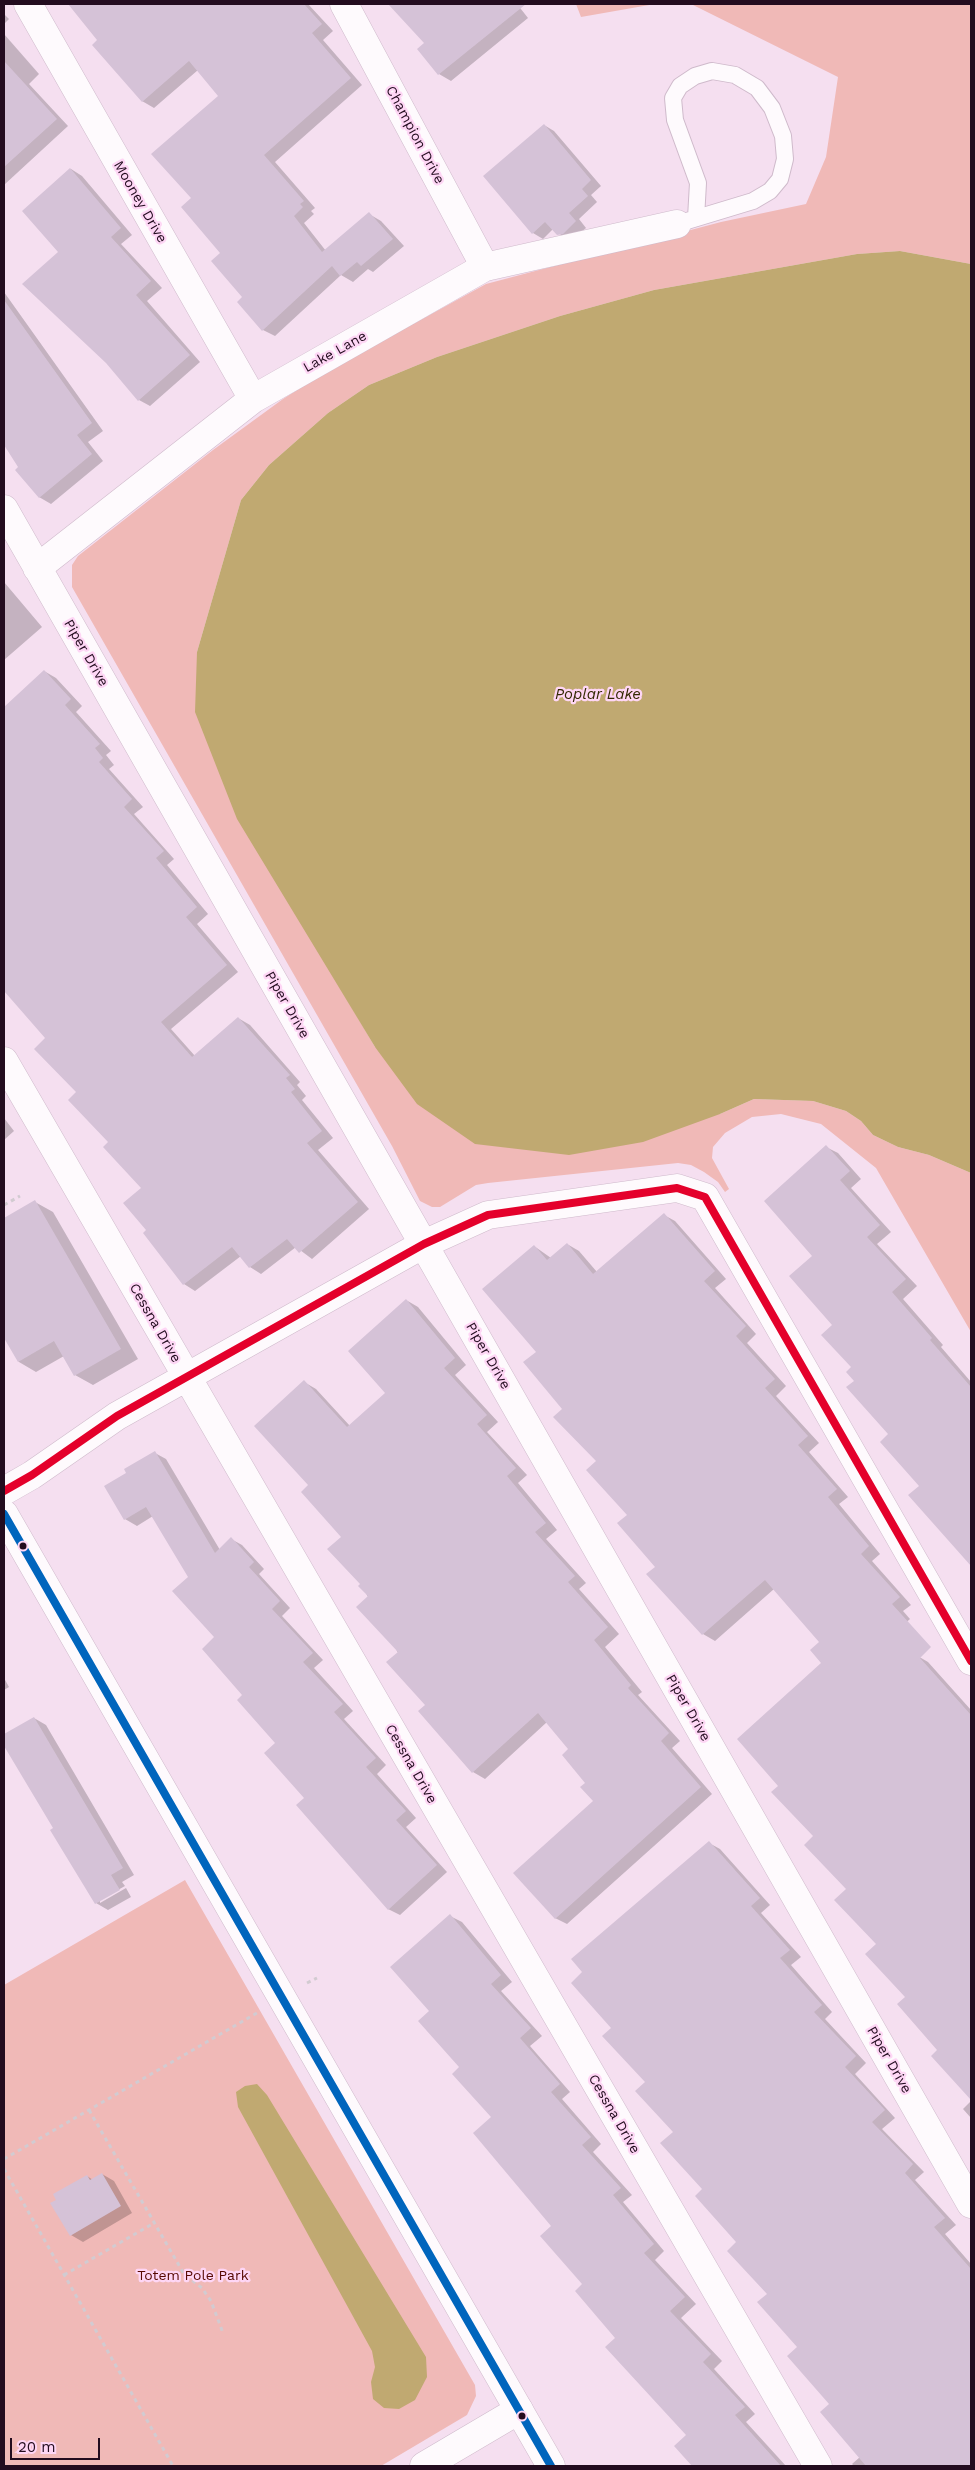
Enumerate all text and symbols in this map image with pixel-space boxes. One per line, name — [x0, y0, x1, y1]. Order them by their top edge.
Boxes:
street label: Champion Drive — [382, 83, 448, 187]
street label: Mooney Drive — [110, 158, 170, 246]
street label: Lake Lane — [300, 328, 370, 376]
street label: Piper Drive — [60, 617, 112, 689]
water label: Poplar Lake — [555, 686, 641, 704]
street label: Piper Drive — [261, 969, 313, 1041]
street label: Cessna Drive — [126, 1280, 184, 1366]
street label: Piper Drive — [462, 1320, 514, 1392]
unlabelled marker — [18, 1541, 28, 1551]
street label: Piper Drive — [662, 1672, 714, 1744]
street label: Cessna Drive — [382, 1721, 440, 1807]
street label: Piper Drive — [863, 2024, 915, 2096]
street label: Cessna Drive — [585, 2071, 643, 2157]
park label: Totem Pole Park — [137, 2268, 249, 2284]
unlabelled marker — [517, 2411, 527, 2421]
scale bar — [12, 2428, 102, 2460]
text: 20 m — [18, 2438, 56, 2456]

